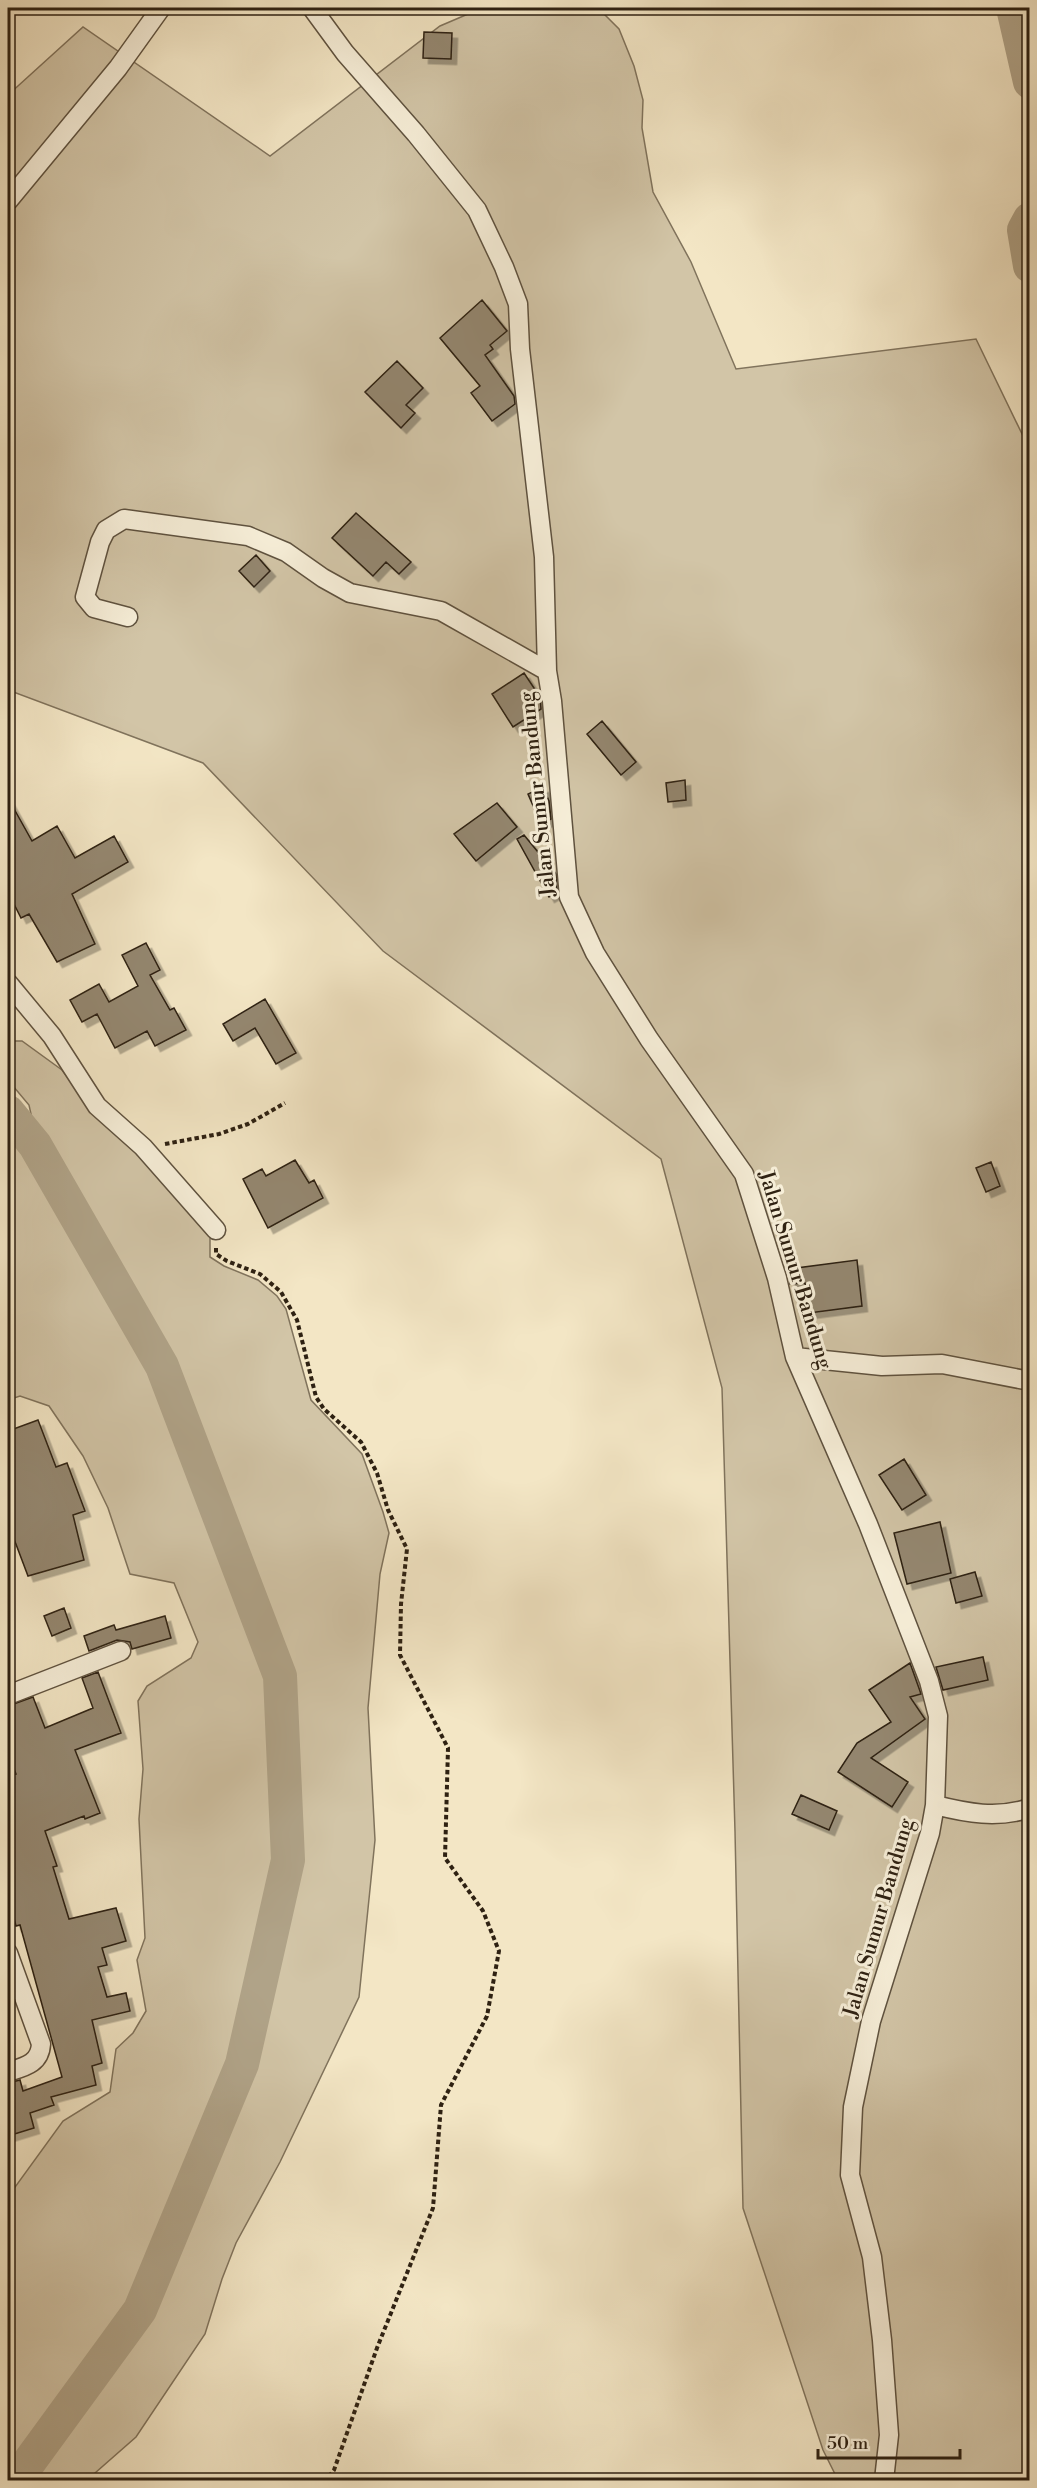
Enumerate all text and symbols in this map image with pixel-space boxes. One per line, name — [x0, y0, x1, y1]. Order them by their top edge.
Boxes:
street label: Jalan Sumur Bandung — [514, 690, 562, 899]
street label: Jalan Sumur Bandung — [752, 1167, 838, 1373]
street label: Jalan Sumur Bandung — [838, 1815, 920, 2022]
scale bar — [818, 2422, 960, 2460]
text: 50 m — [827, 2432, 869, 2455]

